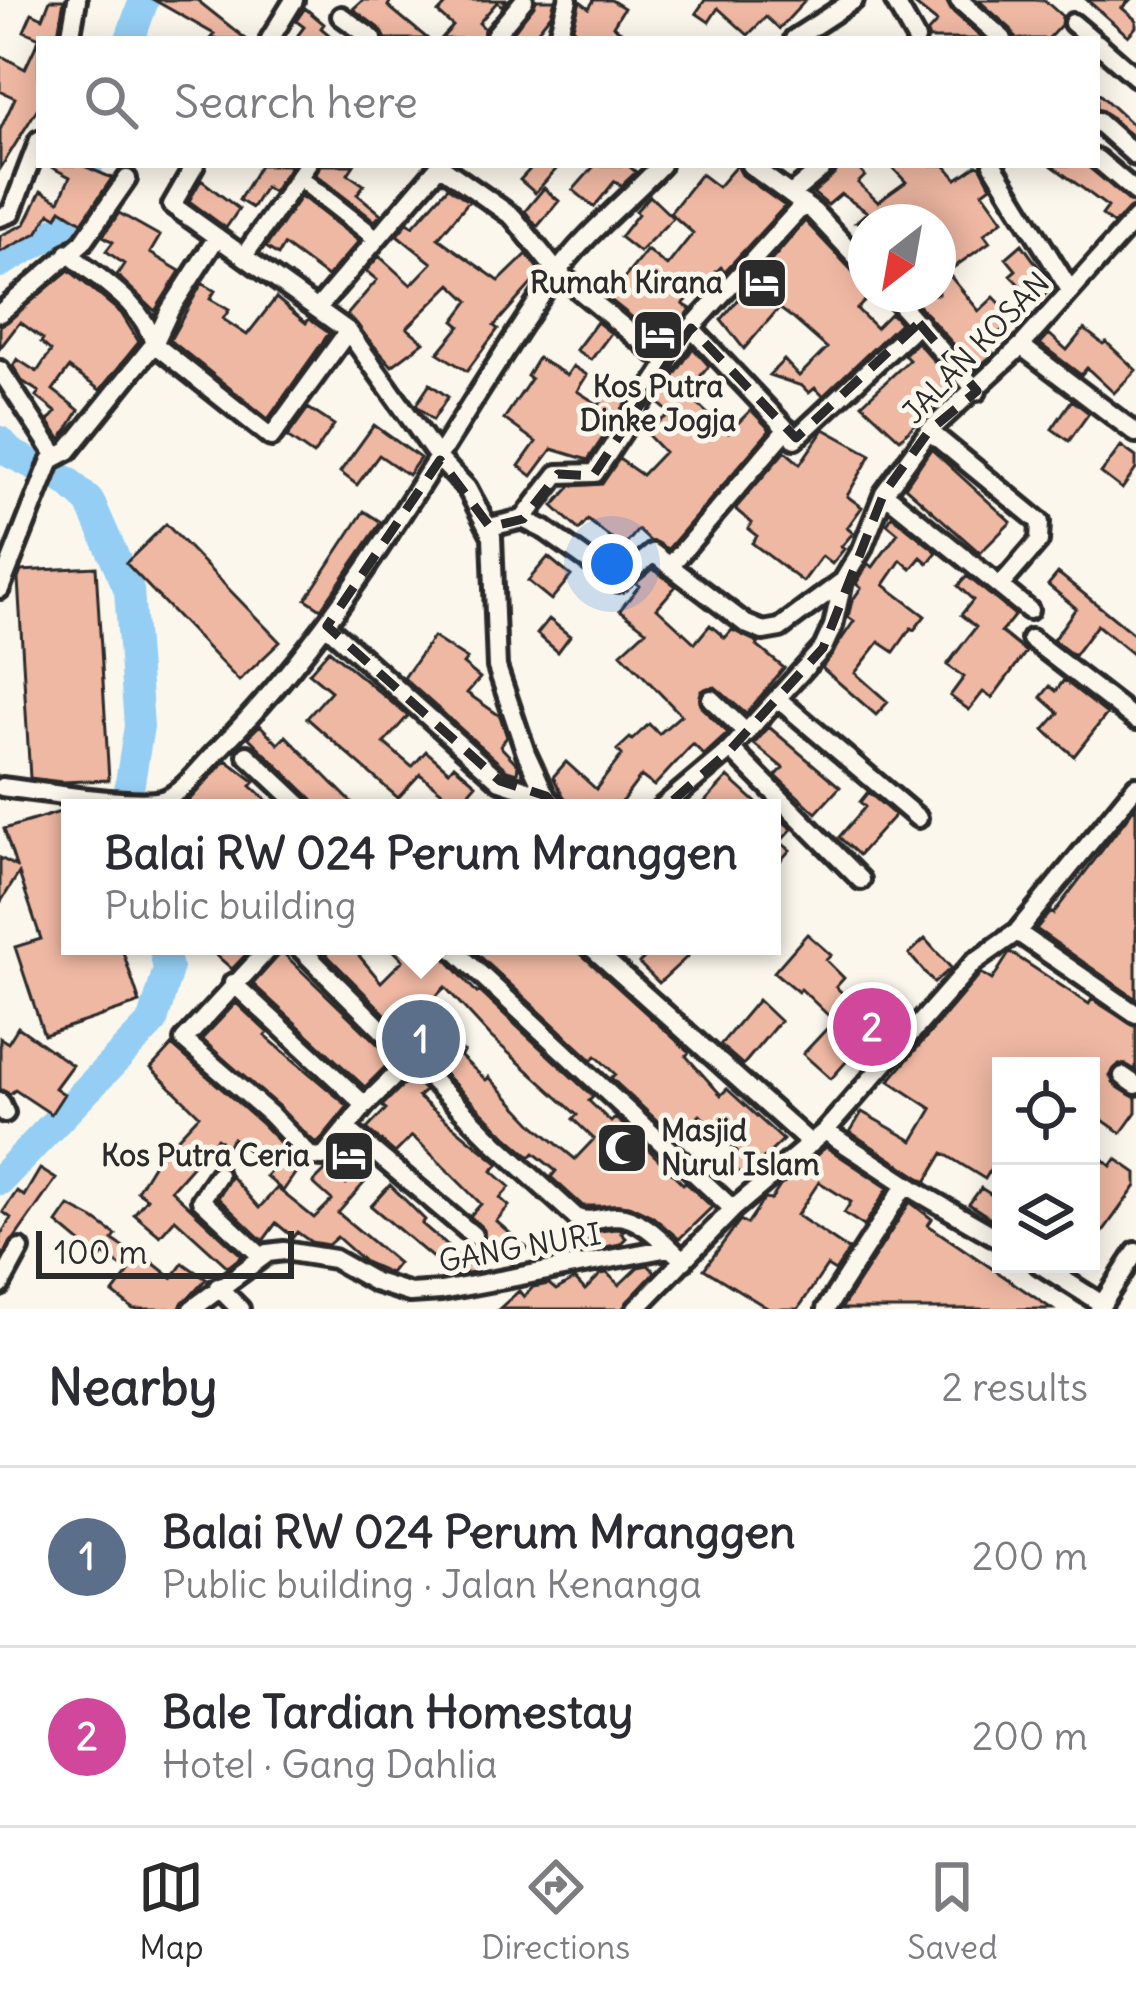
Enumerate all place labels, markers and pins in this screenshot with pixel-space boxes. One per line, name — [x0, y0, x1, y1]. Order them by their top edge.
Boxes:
hotel icon: Rumah Kirana — [734, 255, 790, 311]
place label: Rumah Kirana — [530, 263, 723, 301]
hotel icon: Kos Putra Dinke Jogja — [630, 307, 686, 363]
place label: Kos Putra Dinke Jogja — [580, 367, 736, 439]
pin: 2 — [833, 982, 911, 1072]
pin: 1 — [382, 994, 460, 1084]
place label: Masjid Nurul Islam — [661, 1111, 820, 1183]
mosque icon: Masjid Nurul Islam — [594, 1120, 650, 1176]
hotel icon: Kos Putra Ceria — [321, 1128, 377, 1184]
place label: Kos Putra Ceria — [101, 1136, 310, 1174]

